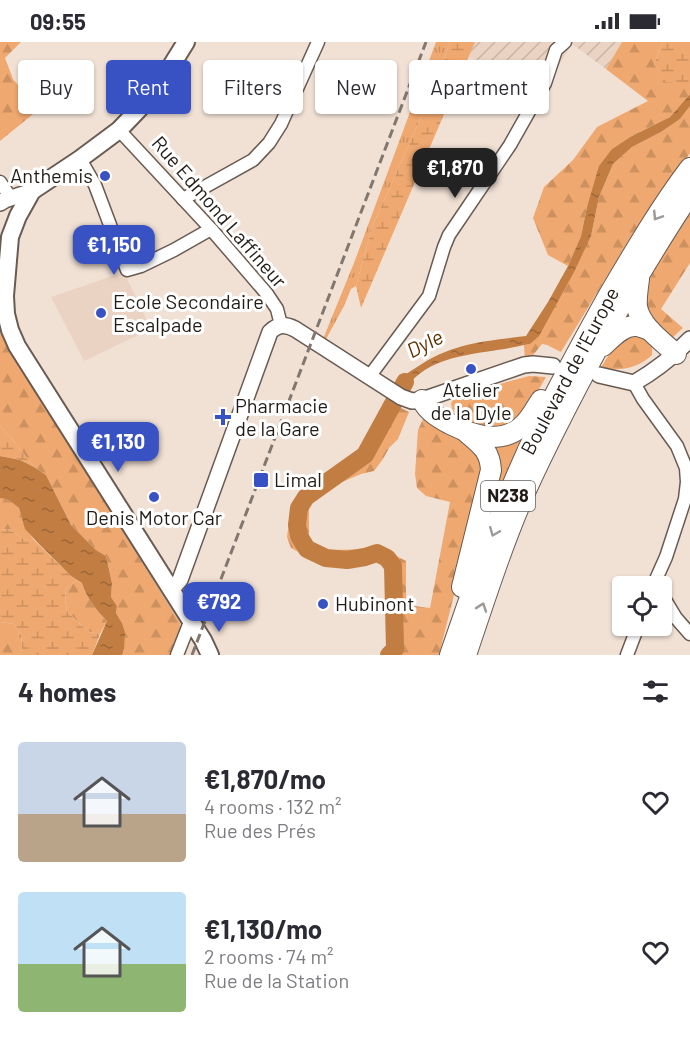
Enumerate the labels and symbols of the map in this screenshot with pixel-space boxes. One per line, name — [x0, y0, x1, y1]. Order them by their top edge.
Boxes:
street label: Rue Edmond Laffineur — [147, 131, 292, 292]
pin: €1,870 — [406, 148, 504, 199]
place label: Anthemis — [10, 163, 93, 187]
marker: Anthemis — [98, 169, 112, 183]
one-way arrow — [653, 209, 664, 220]
pin: €1,150 — [65, 225, 163, 276]
street label: Boulevard de l'Europe — [515, 283, 623, 458]
place label: Ecole Secondaire Escalpade — [113, 289, 264, 336]
marker: Ecole Secondaire Escalpade — [94, 306, 108, 320]
water label: Dyle — [402, 323, 447, 362]
marker: Atelier de la Dyle — [464, 362, 478, 376]
place label: Atelier de la Dyle — [430, 377, 512, 424]
place label: Pharmacie de la Gare — [235, 393, 328, 440]
marker: Pharmacie de la Gare — [216, 410, 230, 424]
pin: €1,130 — [69, 422, 167, 473]
place label: Limal — [274, 467, 322, 491]
marker: Limal — [252, 471, 270, 489]
road number: N238 — [481, 481, 535, 511]
marker: Denis Motor Car — [147, 490, 161, 504]
place label: Denis Motor Car — [86, 505, 222, 529]
one-way arrow — [489, 526, 501, 537]
pin: €792 — [183, 582, 255, 633]
place label: Hubinont — [335, 591, 414, 615]
marker: Hubinont — [316, 597, 330, 611]
one-way arrow — [475, 602, 488, 613]

